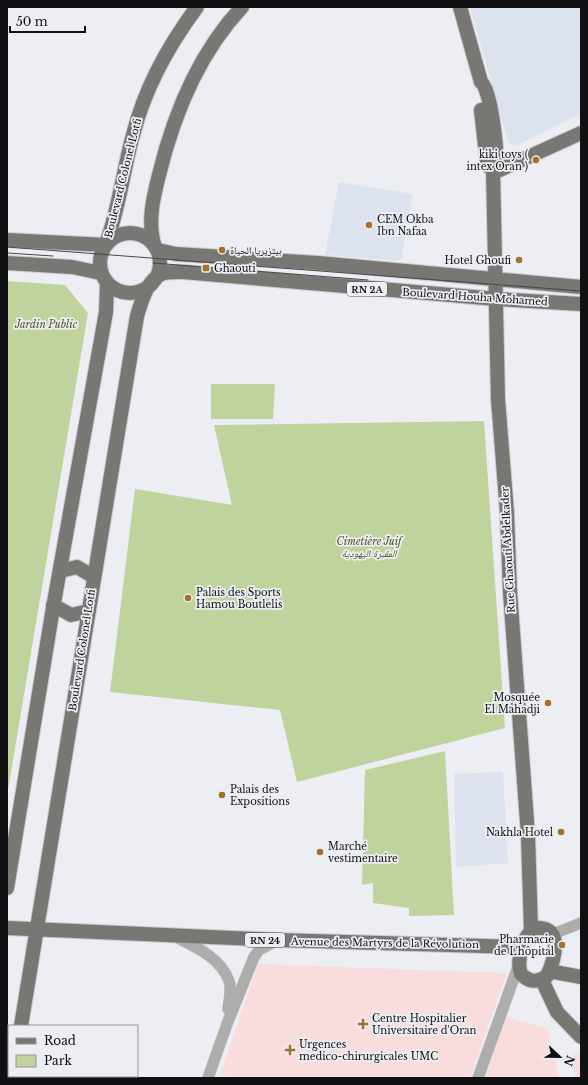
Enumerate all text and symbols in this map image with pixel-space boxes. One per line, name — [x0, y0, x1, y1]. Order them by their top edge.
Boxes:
scale bar — [10, 8, 85, 34]
text: 50 m — [16, 14, 48, 29]
street label: Boulevard Colonel Lotfi — [102, 116, 144, 239]
place label: kiki toys ( intex Oran ) — [467, 148, 529, 173]
marker: kiki toys ( intex Oran ) — [531, 155, 541, 165]
place label: CEM Okba Ibn Nafaa — [377, 213, 434, 238]
marker: CEM Okba Ibn Nafaa — [364, 220, 374, 230]
place label: بيتزيريا الحياة — [230, 244, 282, 257]
marker: بيتزيريا الحياة — [217, 245, 227, 255]
place label: Hotel Ghoufi — [445, 254, 511, 267]
marker: Hotel Ghoufi — [514, 255, 524, 265]
place label: Ghaouti — [214, 262, 256, 275]
marker: Ghaouti — [201, 263, 211, 273]
road number: RN 2A — [347, 282, 387, 296]
street label: Boulevard Houha Mohamed — [402, 285, 548, 309]
park label: Jardin Public — [14, 318, 78, 331]
street label: Rue Ghaouti Abdelkader — [498, 486, 518, 613]
park label: Cimetière Juif المقبرة اليهودية — [337, 535, 404, 560]
place label: Palais des Sports Hamou Boutlelis — [196, 586, 283, 611]
street label: Boulevard Colonel Lotfi — [66, 588, 98, 712]
marker: Palais des Sports Hamou Boutlelis — [183, 593, 193, 603]
place label: Mosquée El Mahadji — [485, 691, 541, 716]
marker: Mosquée El Mahadji — [543, 698, 553, 708]
place label: Palais des Expositions — [230, 783, 290, 808]
marker: Palais des Expositions — [217, 790, 227, 800]
place label: Nakhla Hotel — [486, 826, 553, 839]
marker: Nakhla Hotel — [556, 827, 566, 837]
place label: Marché vestimentaire — [328, 840, 398, 865]
marker: Marché vestimentaire — [315, 847, 325, 857]
road number: RN 24 — [245, 933, 285, 947]
place label: Pharmacie de L'hôpital — [494, 933, 554, 958]
street label: Avenue des Martyrs de la Révolution — [290, 935, 479, 951]
marker: Pharmacie de L'hôpital — [557, 940, 567, 950]
place label: Centre Hospitalier Universitaire d'Oran — [372, 1012, 476, 1037]
marker: Centre Hospitalier Universitaire d'Oran — [357, 1018, 369, 1030]
legend — [8, 1025, 138, 1077]
text: Road — [44, 1033, 76, 1048]
north arrow — [540, 1037, 580, 1077]
place label: Urgences medico-chirurgicales UMC — [299, 1038, 438, 1063]
marker: Urgences medico-chirurgicales UMC — [284, 1044, 296, 1056]
text: Park — [44, 1053, 72, 1068]
text: N — [561, 1053, 578, 1069]

